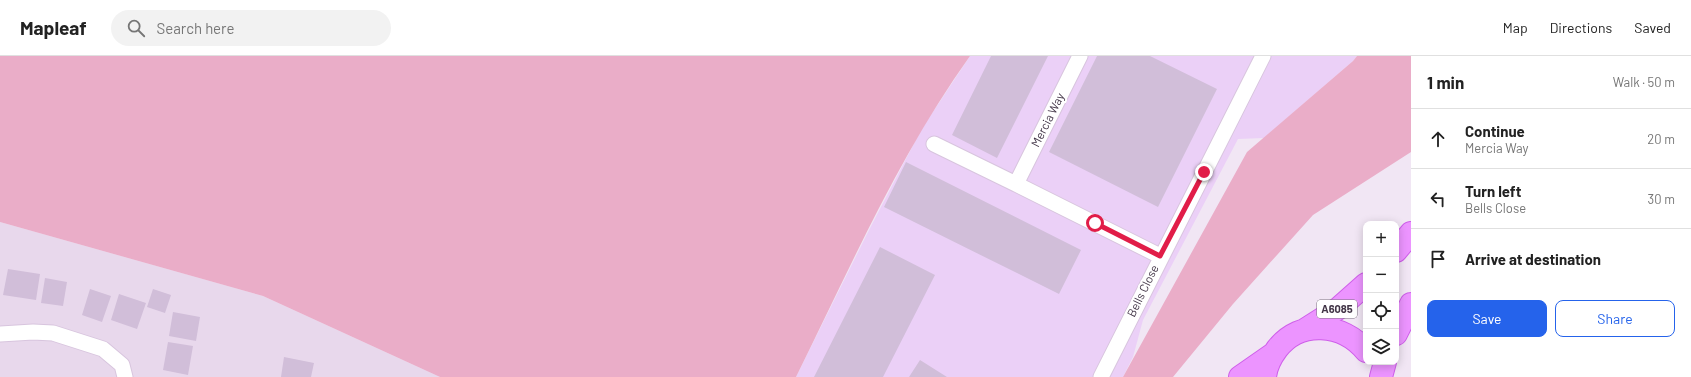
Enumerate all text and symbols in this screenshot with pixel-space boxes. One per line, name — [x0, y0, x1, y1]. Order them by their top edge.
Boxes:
search box — [111, 10, 391, 46]
text: Mapleaf — [20, 16, 87, 39]
icon: search — [125, 17, 147, 39]
text: Search here — [157, 19, 235, 37]
text: Map — [1503, 19, 1528, 36]
text: Directions — [1550, 19, 1612, 36]
text: Saved — [1634, 19, 1671, 36]
text: 1 min — [1427, 72, 1464, 92]
text: Walk · 50 m — [1613, 74, 1675, 90]
street label: Mercia Way — [1028, 90, 1067, 149]
text: Continue — [1465, 122, 1525, 140]
icon: ahead — [1427, 128, 1449, 150]
text: 20 m — [1647, 131, 1675, 147]
text: Mercia Way — [1465, 140, 1529, 156]
route end — [1195, 163, 1213, 181]
text: Turn left — [1465, 182, 1521, 200]
icon: left — [1427, 188, 1449, 210]
text: 30 m — [1648, 191, 1675, 207]
text: Bells Close — [1465, 200, 1526, 216]
route start — [1086, 214, 1104, 232]
map controls — [1363, 221, 1399, 365]
button: + — [1363, 221, 1399, 257]
icon: arrive — [1427, 248, 1449, 270]
text: Arrive at destination — [1465, 250, 1601, 268]
button: − — [1363, 257, 1399, 293]
street label: Bells Close — [1123, 262, 1161, 319]
button: locate — [1363, 293, 1399, 329]
road number: A6085 — [1317, 300, 1357, 318]
button: Save — [1427, 300, 1547, 337]
button: Share — [1555, 300, 1675, 337]
button: layers — [1363, 329, 1399, 365]

